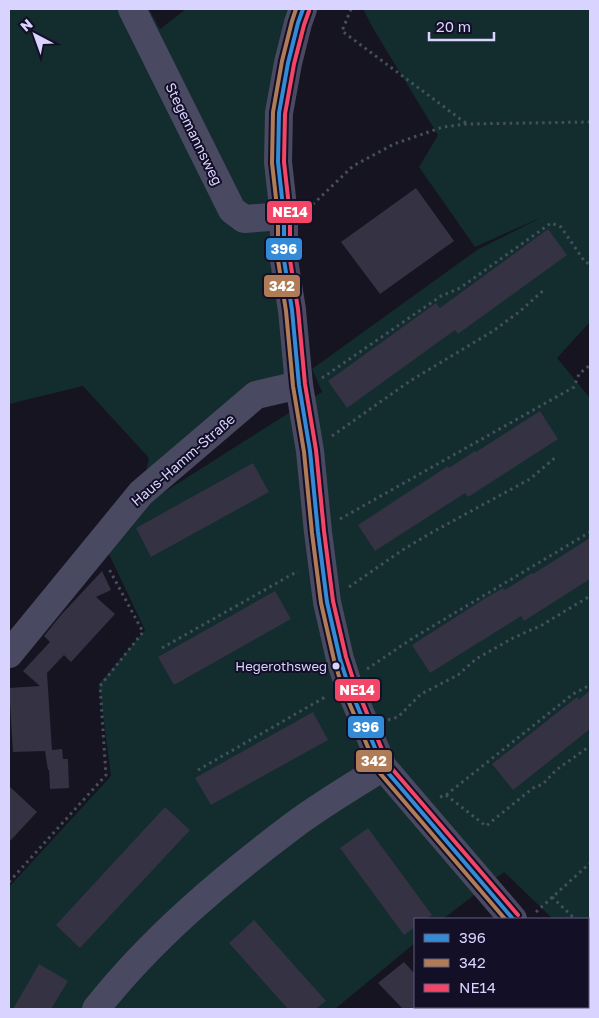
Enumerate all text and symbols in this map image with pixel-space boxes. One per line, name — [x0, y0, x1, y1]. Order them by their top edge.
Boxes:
north arrow — [10, 10, 60, 60]
scale bar — [429, 10, 494, 42]
text: N — [17, 15, 36, 35]
text: 20 m — [436, 17, 471, 35]
street label: Stegemannsweg — [162, 80, 227, 188]
line badge: NE14 — [266, 200, 313, 224]
text: NE14 — [272, 203, 308, 220]
line badge: 396 — [265, 237, 303, 261]
text: 396 — [271, 240, 297, 257]
line badge: 342 — [263, 274, 301, 298]
text: 342 — [269, 277, 295, 294]
street label: Haus-Hamm-Straße — [127, 410, 238, 509]
place label: Hegerothsweg — [235, 658, 327, 674]
marker: Hegerothsweg — [331, 661, 341, 671]
line badge: NE14 — [334, 678, 381, 702]
text: NE14 — [339, 681, 375, 698]
line badge: 396 — [347, 715, 385, 739]
text: 396 — [353, 718, 379, 735]
line badge: 342 — [355, 749, 393, 773]
text: 342 — [361, 752, 387, 769]
legend — [414, 918, 589, 1008]
text: 396 — [459, 928, 486, 946]
text: 342 — [459, 953, 486, 971]
text: NE14 — [459, 978, 496, 996]

